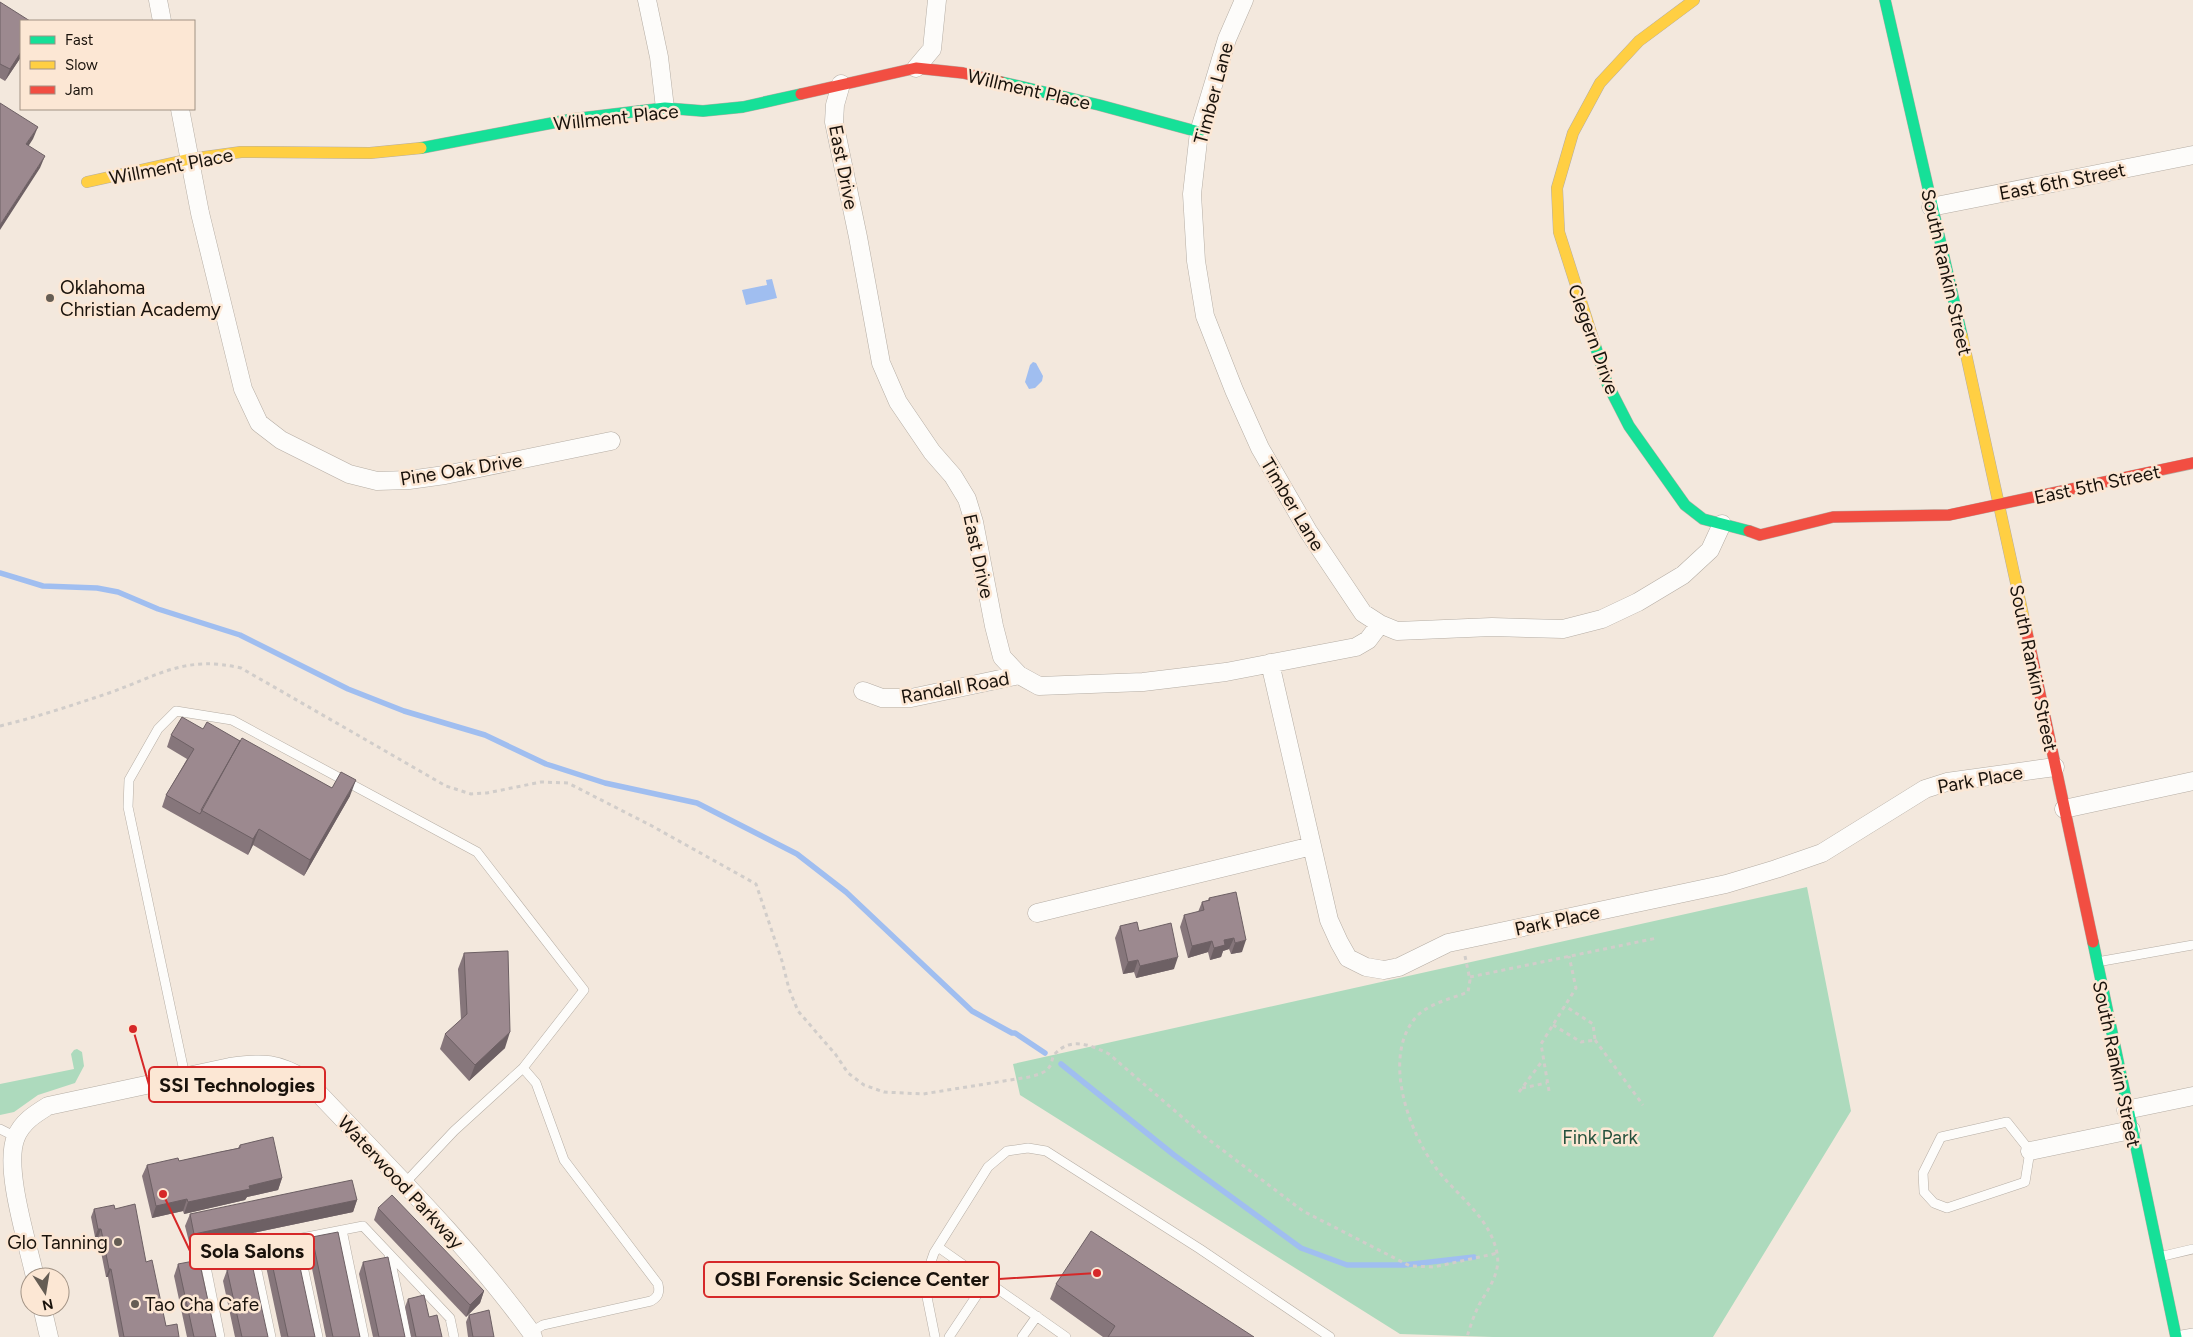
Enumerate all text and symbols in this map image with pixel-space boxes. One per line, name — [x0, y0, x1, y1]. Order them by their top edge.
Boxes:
legend — [20, 20, 195, 110]
text: Fast — [65, 31, 94, 49]
street label: Timber Lane — [1189, 40, 1238, 146]
text: Slow — [65, 56, 98, 74]
street label: Willment Place — [965, 64, 1093, 115]
text: Jam — [65, 81, 93, 99]
street label: Willment Place — [552, 99, 680, 135]
street label: East Drive — [824, 123, 863, 211]
street label: Willment Place — [107, 143, 235, 190]
street label: East 6th Street — [1997, 158, 2127, 205]
street label: South Rankin Street — [1916, 187, 1977, 358]
place label: Oklahoma Christian Academy — [60, 276, 221, 321]
street label: Clegern Drive — [1563, 281, 1624, 397]
marker: Oklahoma Christian Academy — [44, 292, 56, 304]
street label: Pine Oak Drive — [398, 448, 524, 491]
street label: Timber Lane — [1256, 454, 1329, 555]
street label: East 5th Street — [2032, 460, 2162, 509]
street label: East Drive — [958, 512, 999, 600]
street label: South Rankin Street — [2005, 583, 2062, 754]
street label: Randall Road — [899, 667, 1011, 708]
street label: Park Place — [1936, 761, 2025, 798]
street label: Park Place — [1512, 900, 1602, 941]
street label: South Rankin Street — [2088, 979, 2145, 1150]
callout: SSI Technologies — [149, 1067, 325, 1102]
text: SSI Technologies — [159, 1073, 315, 1097]
street label: Waterwood Parkway — [333, 1111, 468, 1254]
park label: Fink Park — [1562, 1126, 1638, 1149]
place label: Glo Tanning — [7, 1231, 108, 1254]
callout: Sola Salons — [190, 1234, 314, 1269]
marker: Glo Tanning — [112, 1236, 124, 1248]
text: Sola Salons — [200, 1239, 304, 1263]
callout: OSBI Forensic Science Center — [704, 1262, 999, 1297]
north arrow — [20, 1267, 70, 1317]
text: OSBI Forensic Science Center — [715, 1267, 990, 1291]
place label: Tao Cha Cafe — [145, 1293, 259, 1316]
text: N — [41, 1295, 55, 1314]
marker: Tao Cha Cafe — [129, 1298, 141, 1310]

